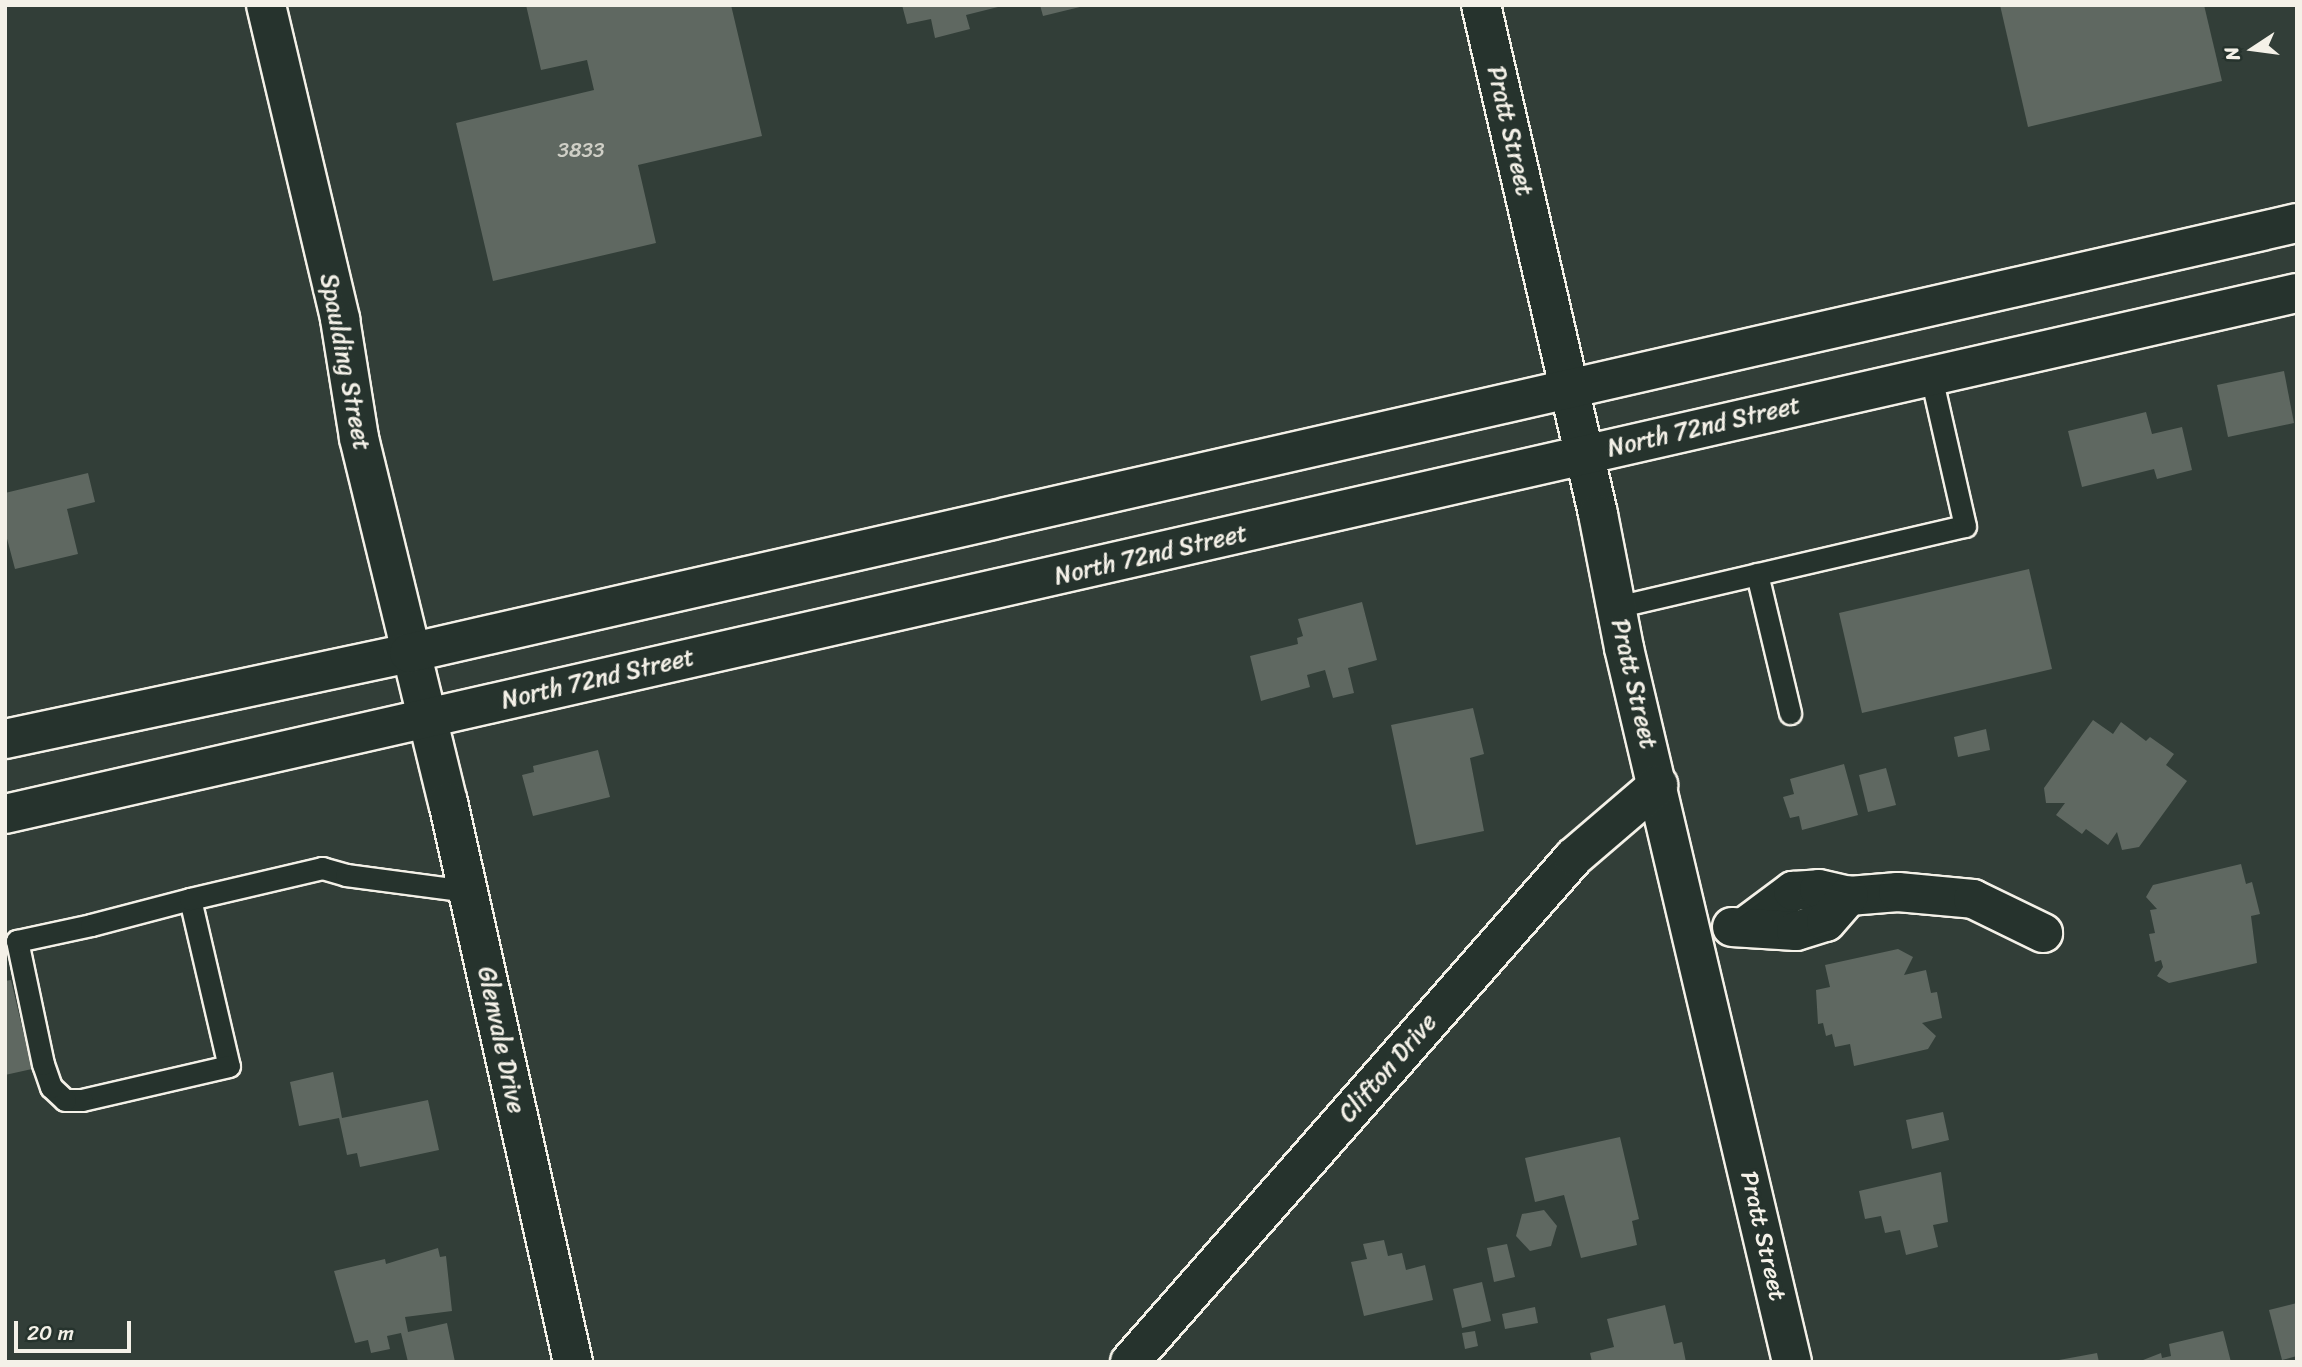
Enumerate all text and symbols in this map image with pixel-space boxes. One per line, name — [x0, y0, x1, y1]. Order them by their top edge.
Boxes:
north arrow — [2218, 14, 2288, 84]
text: N — [2214, 44, 2250, 64]
street label: Pratt Street — [1481, 63, 1539, 199]
house number: 3833 — [557, 137, 605, 163]
street label: Spaulding Street — [314, 271, 376, 453]
street label: North 72nd Street — [1605, 391, 1803, 463]
street label: North 72nd Street — [1052, 519, 1250, 591]
street label: Pratt Street — [1605, 616, 1663, 752]
street label: North 72nd Street — [499, 643, 697, 715]
street label: Glenvale Drive — [471, 964, 531, 1116]
street label: Clifton Drive — [1333, 1008, 1443, 1128]
street label: Pratt Street — [1734, 1168, 1792, 1304]
scale bar — [18, 1308, 135, 1352]
text: 20 m — [27, 1314, 74, 1352]

